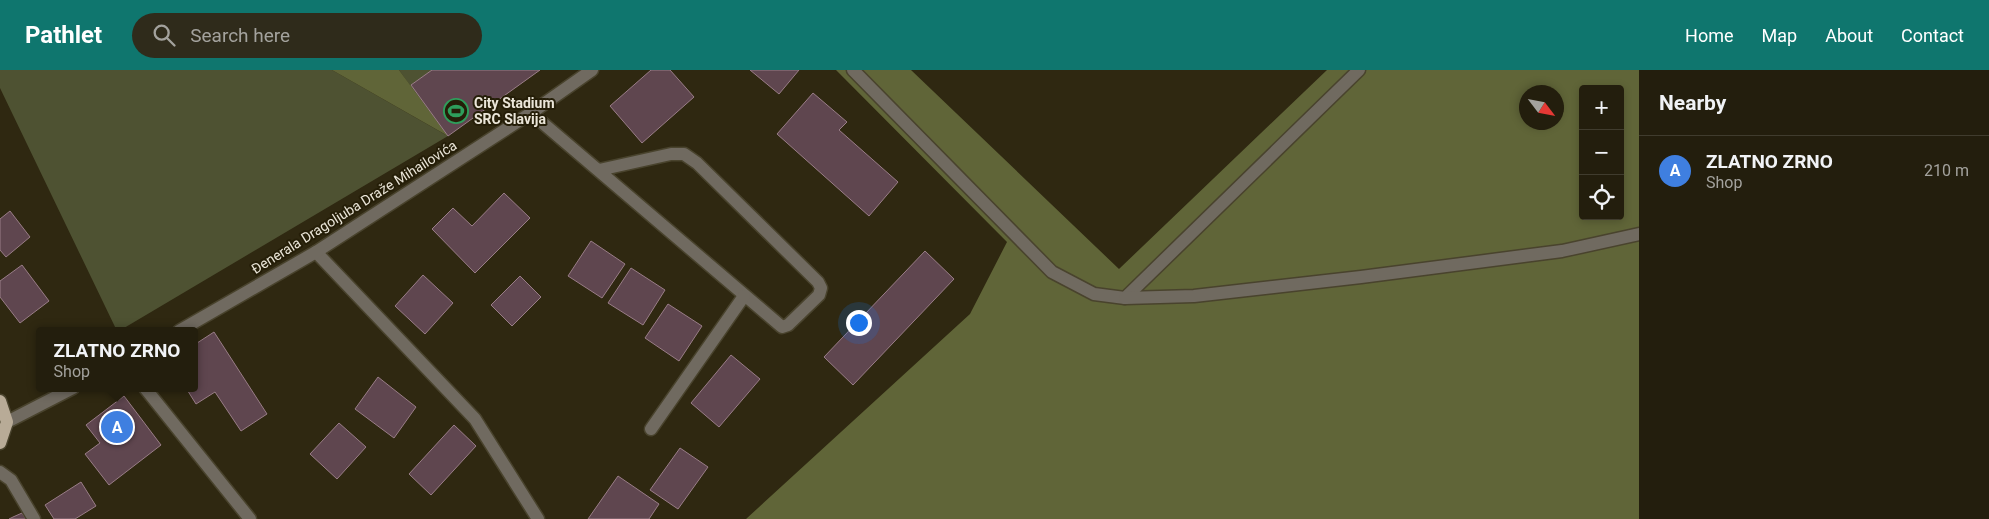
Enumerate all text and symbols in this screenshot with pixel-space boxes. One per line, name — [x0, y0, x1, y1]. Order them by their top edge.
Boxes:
search box — [132, 13, 482, 58]
text: Pathlet — [25, 21, 102, 49]
icon: search — [150, 21, 178, 49]
text: Search here — [190, 24, 290, 47]
text: Home — [1685, 25, 1734, 46]
text: Map — [1762, 25, 1797, 46]
text: About — [1825, 25, 1873, 46]
text: Contact — [1901, 25, 1964, 46]
north arrow — [1519, 85, 1564, 130]
map controls — [1579, 85, 1624, 220]
button: + — [1579, 85, 1624, 130]
text: Nearby — [1659, 91, 1726, 115]
place label: City Stadium SRC Slavija — [474, 95, 555, 127]
sports icon: City Stadium SRC Slavija — [443, 98, 469, 124]
button: − — [1579, 130, 1624, 175]
street label: Đenerala Dragoljuba Draže Mihailovića — [248, 137, 460, 277]
text: ZLATNO ZRNO — [1706, 150, 1833, 173]
text: A — [1670, 161, 1680, 180]
text: 210 m — [1924, 161, 1969, 180]
text: Shop — [1706, 173, 1742, 192]
button: locate — [1579, 175, 1624, 220]
your location — [846, 310, 872, 336]
popup — [36, 327, 198, 392]
text: ZLATNO ZRNO — [54, 339, 180, 362]
text: Shop — [54, 362, 90, 381]
pin: A — [101, 408, 133, 446]

